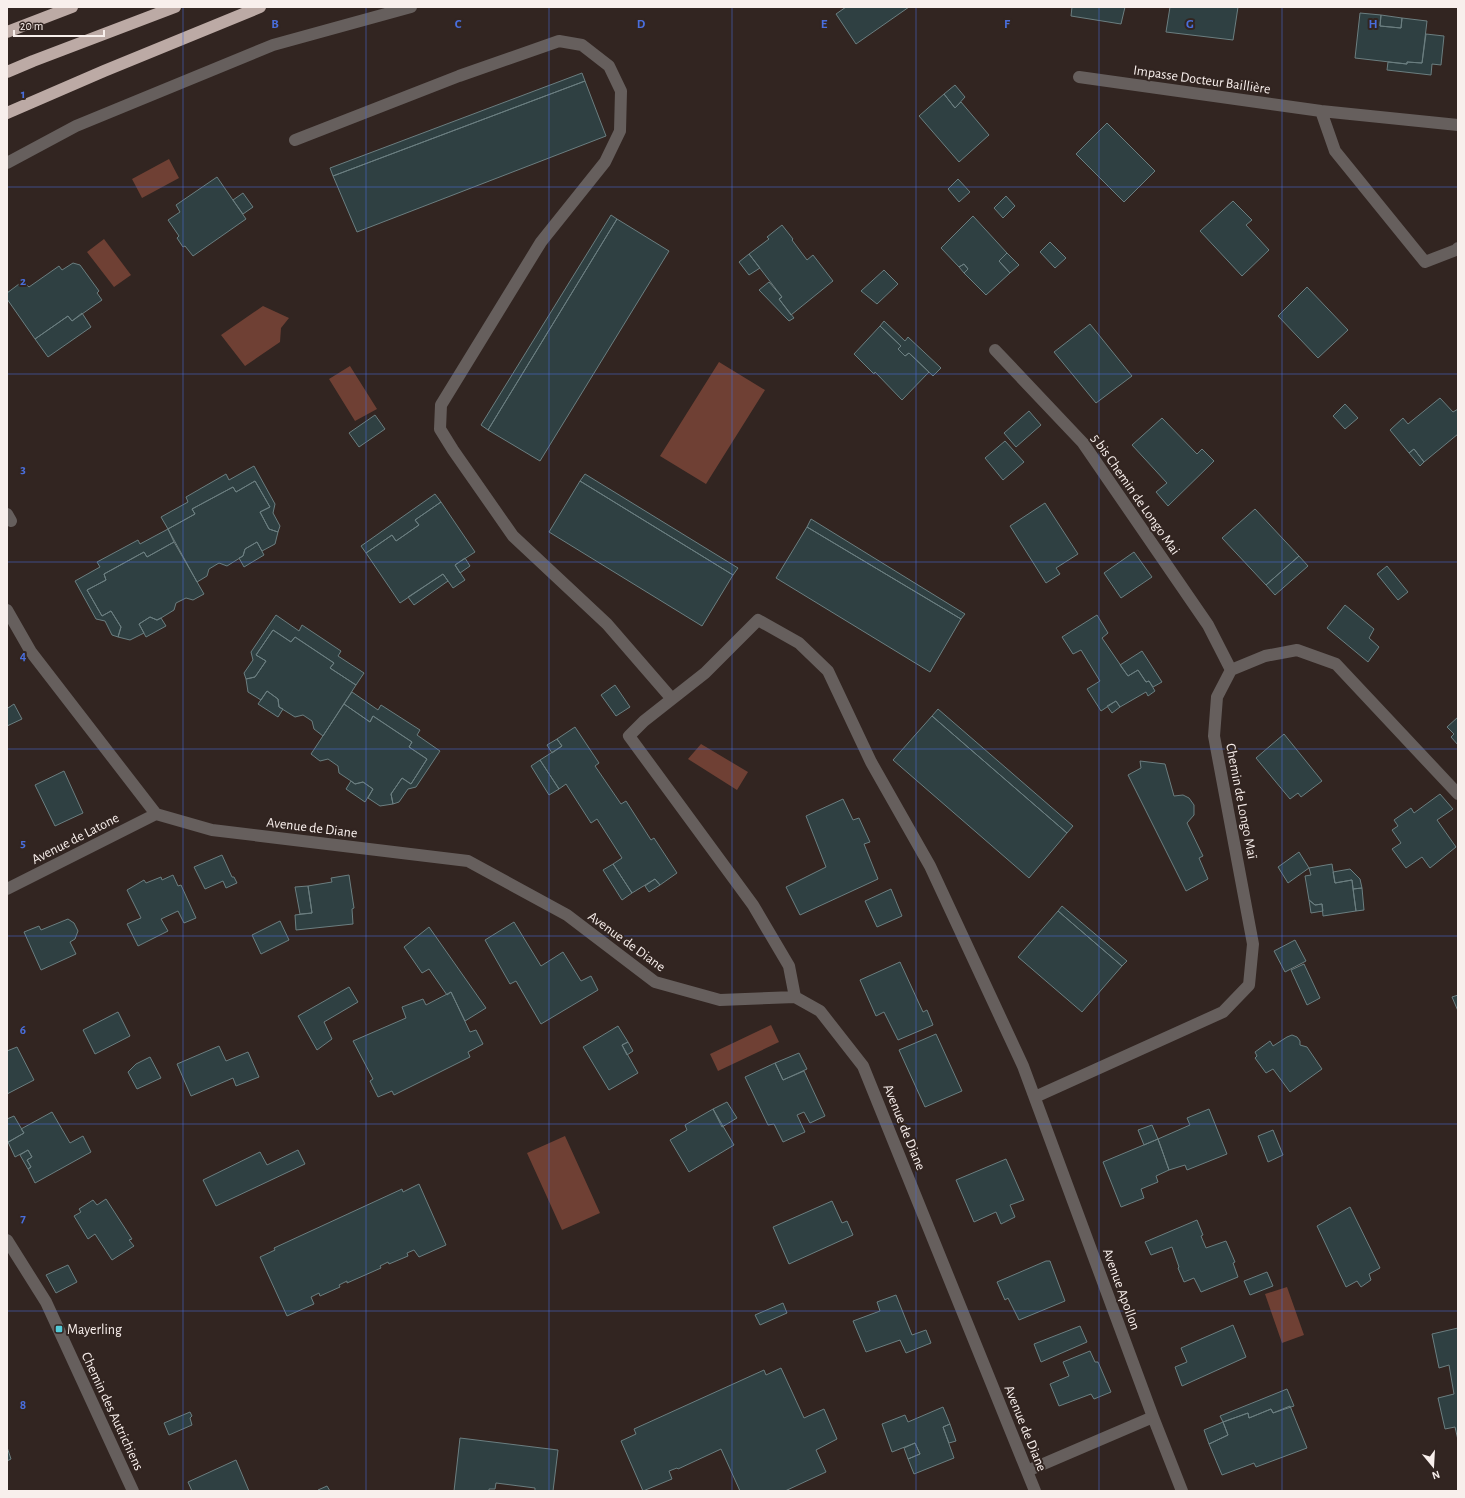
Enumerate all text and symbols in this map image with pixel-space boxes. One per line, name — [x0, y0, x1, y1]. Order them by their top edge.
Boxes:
scale bar — [14, 12, 104, 38]
text: B — [271, 18, 279, 31]
text: C — [455, 18, 462, 31]
text: D — [637, 18, 646, 31]
text: E — [821, 18, 828, 31]
text: F — [1004, 18, 1011, 31]
text: G — [1186, 18, 1194, 31]
text: H — [1368, 18, 1378, 31]
text: 20 m — [20, 20, 43, 32]
street label: Impasse Docteur Baillière — [1132, 63, 1271, 97]
text: 1 — [21, 88, 25, 101]
text: 2 — [20, 275, 26, 288]
street label: 5 bis Chemin de Longo Mai — [1088, 432, 1182, 557]
text: 3 — [20, 463, 26, 476]
text: 4 — [20, 650, 27, 663]
street label: Chemin de Longo Maï — [1223, 742, 1259, 861]
street label: Avenue de Latone — [29, 811, 121, 867]
street label: Avenue de Diane — [266, 815, 358, 841]
text: 5 — [20, 837, 26, 850]
street label: Avenue de Diane — [585, 909, 668, 974]
text: 6 — [20, 1024, 26, 1037]
street label: Avenue de Diane — [880, 1082, 928, 1172]
text: 7 — [20, 1212, 26, 1225]
street label: Avenue Apollon — [1100, 1247, 1142, 1332]
place label: Mayerling — [67, 1323, 122, 1337]
marker: Mayerling — [54, 1324, 64, 1334]
street label: Chemin des Autrichiens — [79, 1350, 146, 1473]
street label: Avenue de Diane — [1001, 1383, 1049, 1473]
text: 8 — [20, 1399, 26, 1412]
north arrow — [1413, 1446, 1453, 1486]
text: N — [1431, 1469, 1441, 1481]

